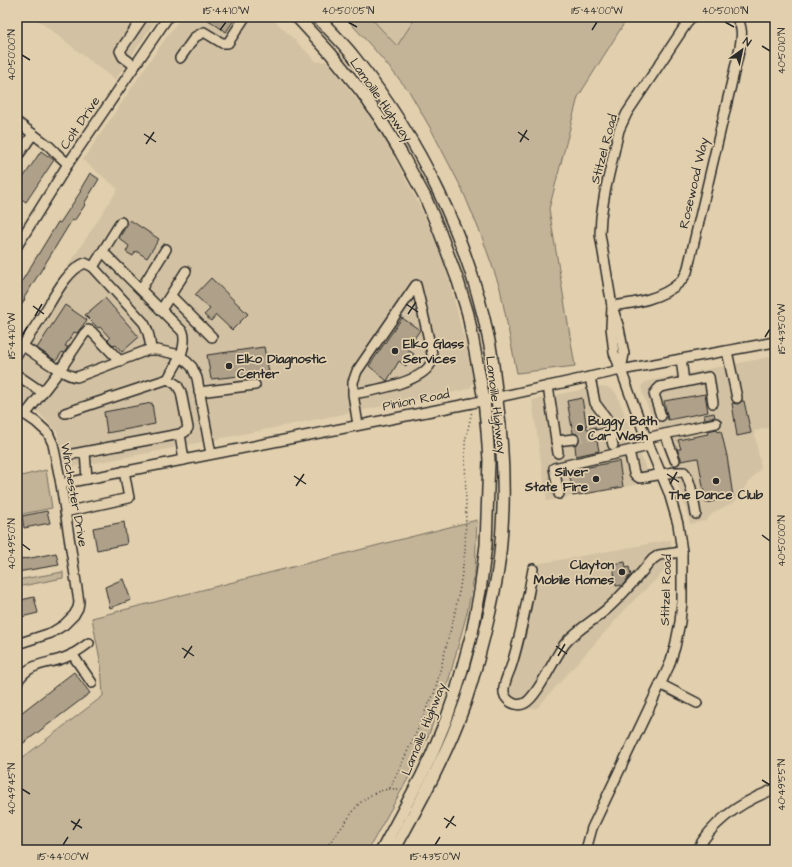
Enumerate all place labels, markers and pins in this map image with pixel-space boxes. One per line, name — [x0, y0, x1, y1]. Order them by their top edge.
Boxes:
place label: Elko Glass Services — [402, 335, 464, 368]
marker: Elko Glass Services — [390, 346, 400, 356]
place label: Elko Diagnostic Center — [237, 350, 328, 383]
marker: Elko Diagnostic Center — [224, 361, 234, 371]
place label: Buggy Bath Car Wash — [588, 412, 658, 445]
marker: Buggy Bath Car Wash — [575, 423, 585, 433]
place label: Silver State Fire — [524, 463, 589, 496]
marker: Silver State Fire — [591, 474, 601, 484]
marker: The Dance Club — [711, 476, 721, 486]
place label: The Dance Club — [668, 486, 764, 504]
place label: Clayton Mobile Homes — [534, 556, 614, 589]
marker: Clayton Mobile Homes — [617, 567, 627, 577]

